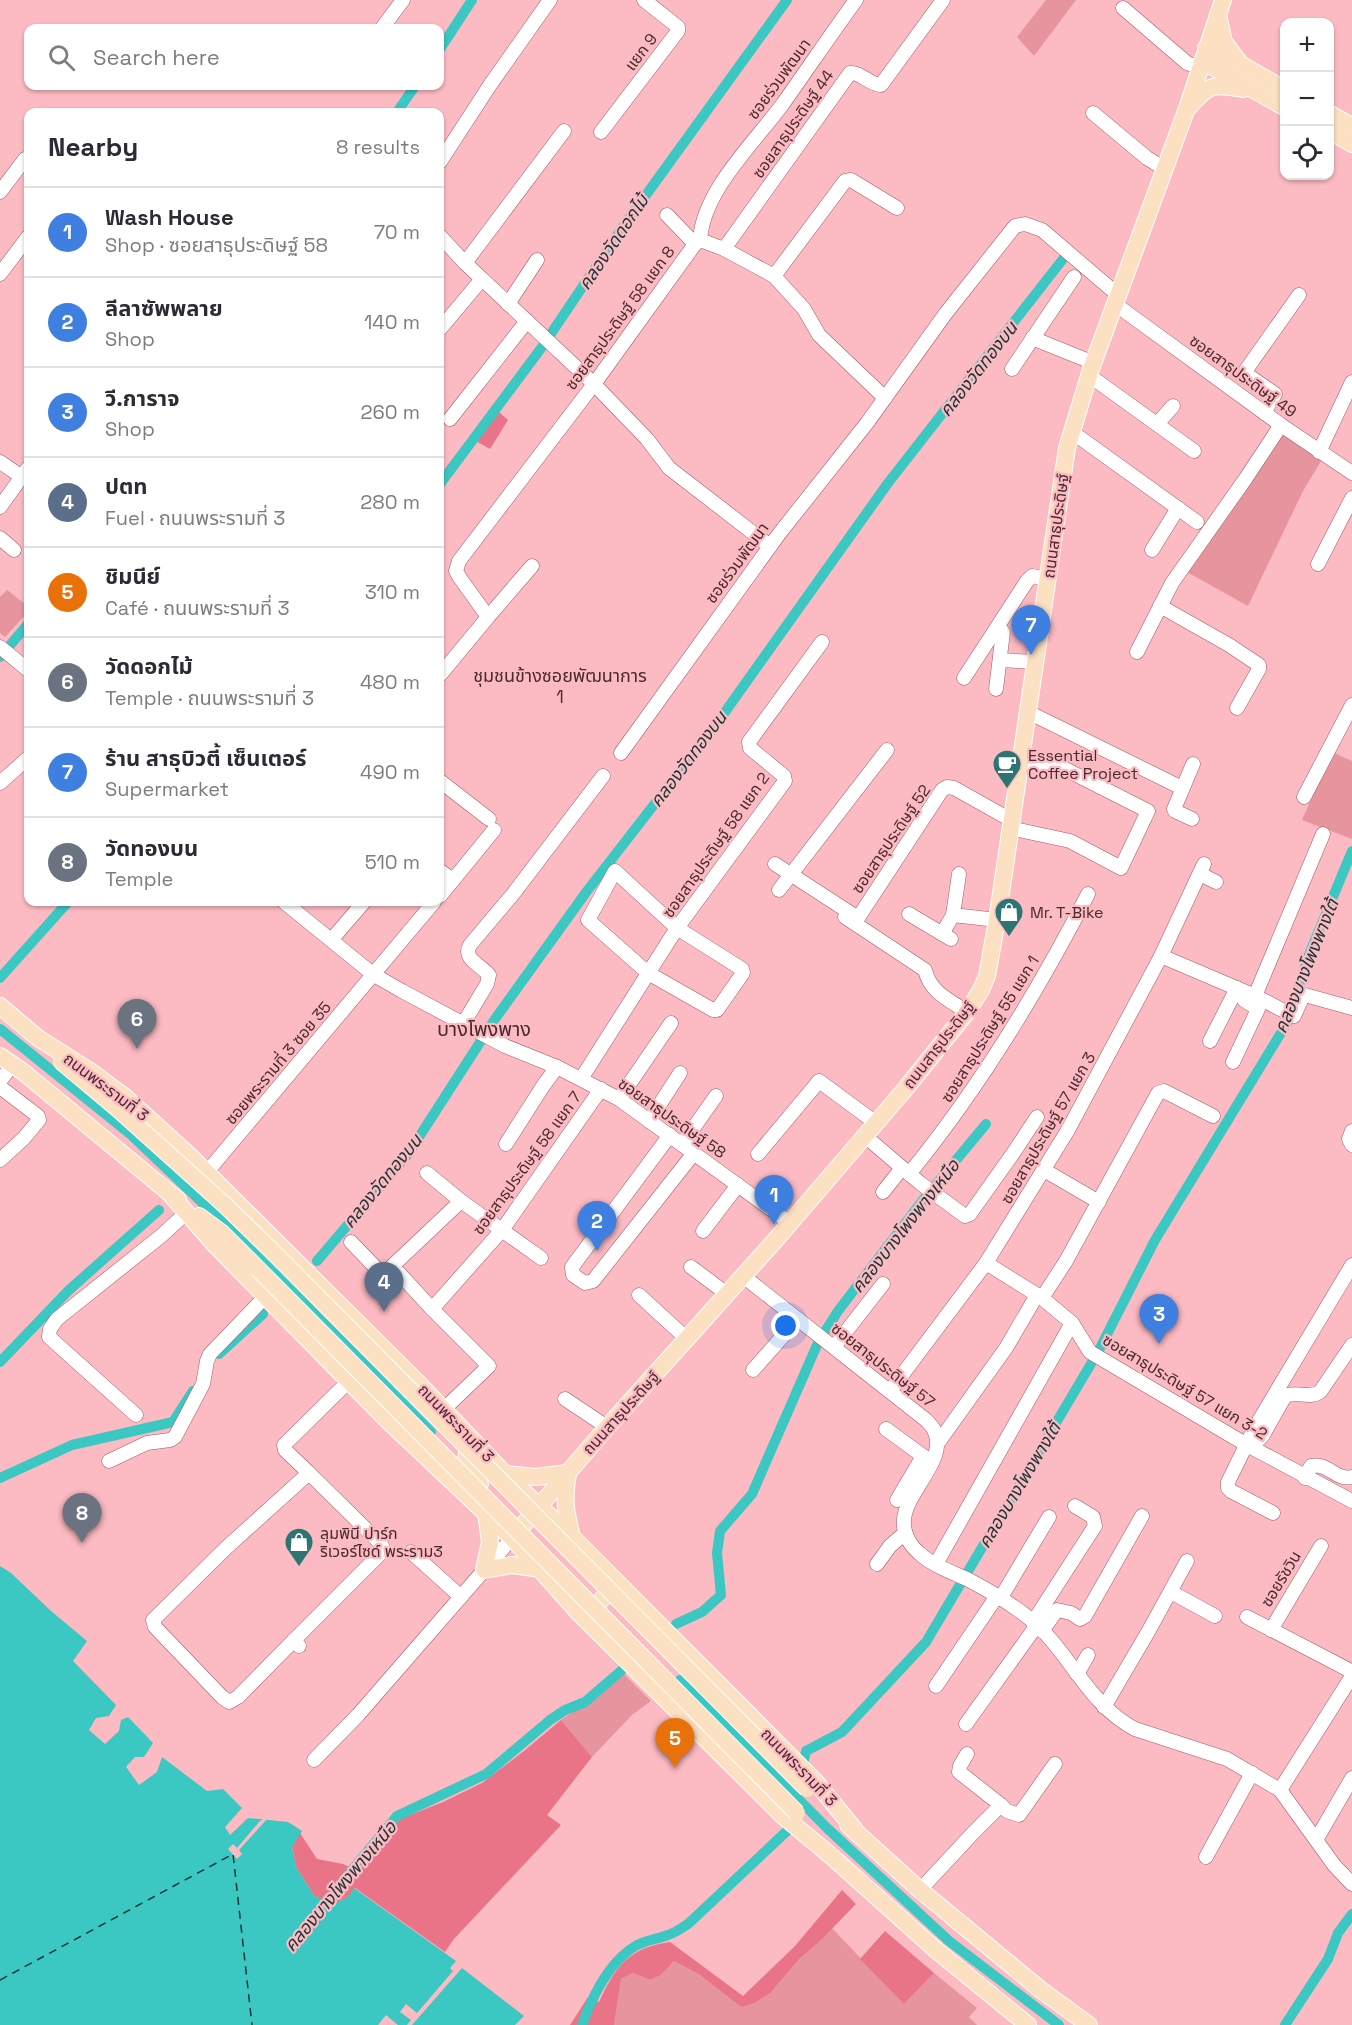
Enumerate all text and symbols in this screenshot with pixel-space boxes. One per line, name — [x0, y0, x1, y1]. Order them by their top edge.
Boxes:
map controls — [1280, 18, 1334, 180]
button: + — [1280, 18, 1334, 72]
search box — [24, 24, 444, 90]
street label: แยก 9 — [620, 29, 662, 75]
street label: ซอยร่วมพัฒนา — [743, 34, 815, 124]
icon: search — [45, 41, 78, 74]
text: Search here — [93, 43, 220, 71]
street label: ซอยสาธุประดิษฐ์ 44 — [748, 66, 838, 182]
button: − — [1280, 72, 1334, 126]
button: locate — [1280, 126, 1334, 180]
text: Nearby — [48, 130, 138, 164]
text: 8 results — [336, 134, 420, 160]
water label: คลองวัดดอกไม้ — [573, 187, 655, 294]
text: Wash House — [105, 203, 234, 231]
text: 1 — [63, 219, 72, 245]
text: 70 m — [374, 219, 420, 245]
text: Shop · ซอยสาธุประดิษฐ์ 58 — [105, 232, 328, 258]
street label: ซอยสาธุประดิษฐ์ 58 แยก 8 — [561, 242, 679, 394]
text: ลีลาซัพพลาย — [105, 294, 223, 322]
text: 2 — [62, 309, 73, 335]
text: 140 m — [364, 309, 420, 335]
water label: คลองวัดทองบน — [934, 316, 1023, 421]
text: Shop — [105, 326, 155, 352]
street label: ซอยสาธุประดิษฐ์ 49 — [1185, 330, 1301, 422]
text: วี.การาจ — [105, 384, 179, 412]
text: 3 — [61, 399, 74, 425]
text: 260 m — [361, 399, 420, 425]
text: Shop — [105, 416, 155, 442]
text: ปตท — [105, 472, 148, 500]
street label: ถนนสาธุประดิษฐ์ — [1038, 472, 1074, 580]
text: 4 — [61, 489, 74, 515]
text: 280 m — [360, 489, 420, 515]
text: Fuel · ถนนพระรามที่ 3 — [105, 505, 285, 531]
street label: ซอยร่วมพัฒนา — [701, 518, 773, 608]
text: ชิมนีย์ — [105, 562, 160, 590]
text: 5 — [62, 579, 74, 605]
text: 310 m — [365, 579, 420, 605]
text: Café · ถนนพระรามที่ 3 — [105, 595, 289, 621]
pin: 7 — [1012, 606, 1050, 655]
text: วัดดอกไม้ — [105, 652, 193, 680]
district label: ชุมชนข้างซอยพัฒนาการ 1 — [473, 664, 647, 708]
text: 6 — [61, 669, 74, 695]
text: 480 m — [360, 669, 420, 695]
text: Temple · ถนนพระรามที่ 3 — [105, 685, 314, 711]
water label: คลองวัดทองบน — [644, 706, 732, 811]
text: ร้าน สาธุบิวตี้ เซ็นเตอร์ — [105, 744, 307, 772]
place label: Essential Coffee Project — [1028, 745, 1138, 784]
cafe icon: Essential Coffee Project — [991, 748, 1023, 790]
text: 7 — [62, 759, 73, 785]
text: 490 m — [360, 759, 420, 785]
street label: ซอยสาธุประดิษฐ์ 58 แยก 2 — [658, 768, 774, 922]
text: Supermarket — [105, 776, 229, 802]
street label: ซอยสาธุประดิษฐ์ 52 — [847, 781, 935, 897]
text: วัดทองบน — [105, 834, 198, 862]
text: 8 — [62, 849, 74, 875]
text: 510 m — [365, 849, 420, 875]
text: Temple — [105, 866, 173, 892]
water label: คลองบางโพงพางใต้ — [1269, 893, 1344, 1036]
shop icon: Mr. T-Bike — [993, 896, 1025, 938]
place label: Mr. T-Bike — [1030, 902, 1104, 923]
street label: ซอยสาธุประดิษฐ์ 55 แยก 1 — [936, 952, 1044, 1106]
street label: ซอยพระรามที่ 3 ซอย 35 — [219, 996, 336, 1129]
street label: ถนนสาธุประดิษฐ์ — [898, 997, 980, 1093]
pin: 6 — [118, 1000, 156, 1049]
district label: บางโพงพาง — [437, 1016, 531, 1042]
street label: ถนนพระรามที่ 3 — [59, 1047, 153, 1126]
street label: ซอยสาธุประดิษฐ์ 57 แยก 3 — [996, 1048, 1100, 1208]
street label: ซอยสาธุประดิษฐ์ 58 — [614, 1073, 730, 1163]
street label: ซอยสาธุประดิษฐ์ 58 แยก 7 — [468, 1087, 586, 1239]
water label: คลองวัดทองบน — [337, 1129, 427, 1233]
water label: คลองบางโพงพางเหนือ — [846, 1154, 965, 1297]
pin: 1 — [754, 1176, 794, 1225]
pin: 2 — [578, 1202, 616, 1251]
pin: 4 — [364, 1262, 404, 1312]
pin: 3 — [1140, 1294, 1178, 1344]
your location — [771, 1311, 800, 1340]
street label: ซอยสาธุประดิษฐ์ 57 — [827, 1318, 939, 1412]
street label: ซอยสาธุประดิษฐ์ 57 แยก 3-2 — [1099, 1329, 1271, 1445]
street label: ถนนสาธุประดิษฐ์ — [578, 1367, 664, 1459]
street label: ถนนพระรามที่ 3 — [413, 1379, 499, 1467]
water label: คลองบางโพงพางใต้ — [972, 1415, 1067, 1552]
pin: 8 — [62, 1494, 101, 1543]
place label: ลุมพินี ปาร์ก ริเวอร์ไซด์ พระราม3 — [320, 1523, 443, 1562]
shop icon: ลุมพินี ปาร์ก ริเวอร์ไซด์ พระราม3 — [283, 1526, 315, 1568]
street label: ซอยรัชวิน — [1256, 1547, 1306, 1611]
pin: 5 — [656, 1718, 694, 1768]
street label: ถนนพระรามที่ 3 — [756, 1723, 842, 1811]
water label: คลองบางโพงพางเหนือ — [279, 1816, 402, 1956]

